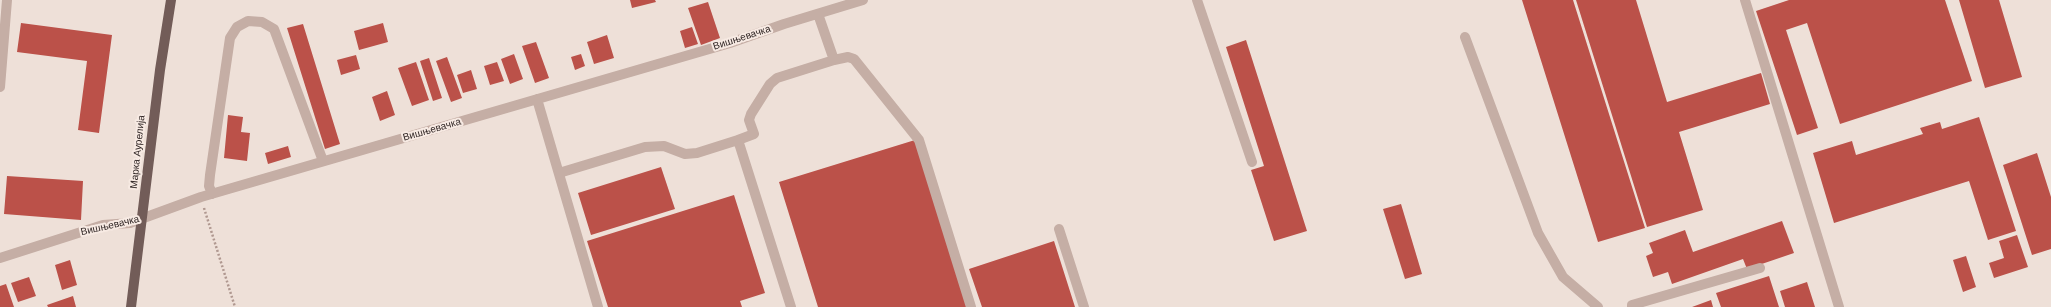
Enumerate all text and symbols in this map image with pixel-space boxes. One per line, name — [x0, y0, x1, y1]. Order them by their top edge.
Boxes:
street label: Вишњевачка — [712, 23, 772, 53]
street label: Марка Аурелија — [128, 115, 148, 189]
street label: Вишњевачка — [402, 116, 462, 144]
street label: Вишњевачка — [79, 213, 141, 239]

